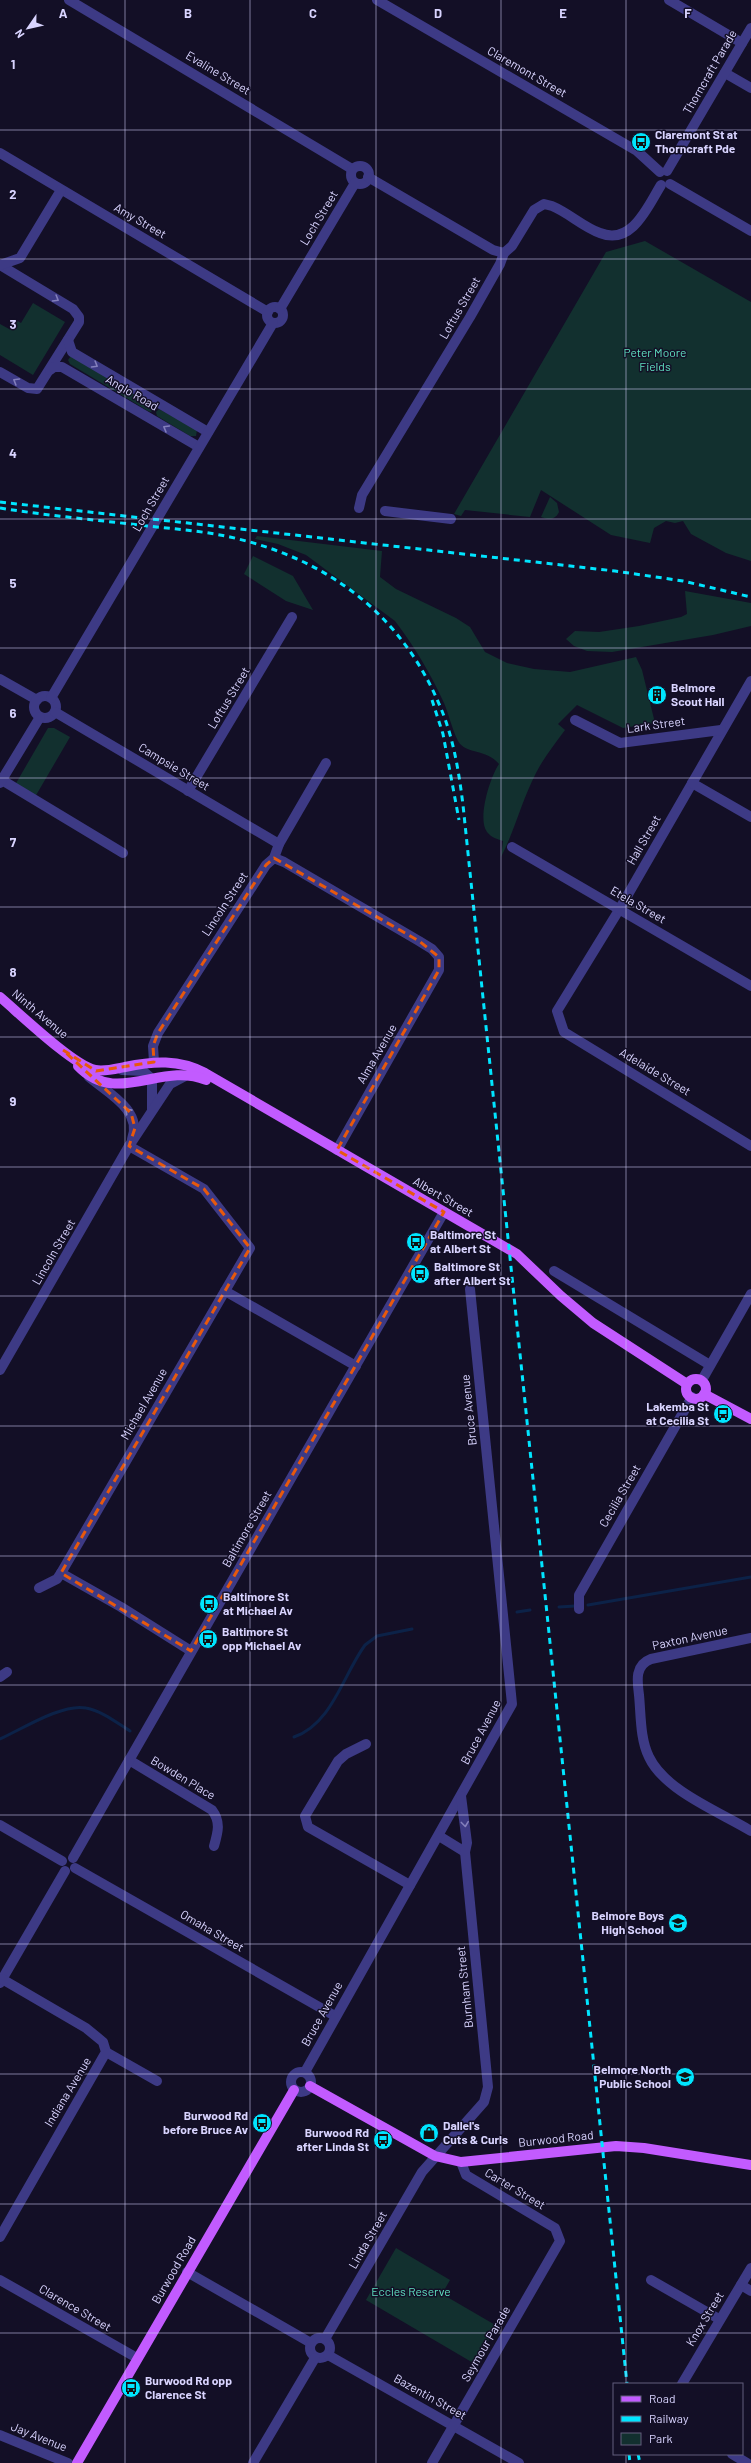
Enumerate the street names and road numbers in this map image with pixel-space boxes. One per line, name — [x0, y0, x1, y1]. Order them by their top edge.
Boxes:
street label: Thorncraft Parade — [679, 27, 739, 116]
street label: Claremont Street — [485, 43, 570, 100]
street label: Evaline Street — [184, 47, 253, 97]
street label: Loch Street — [296, 188, 340, 247]
street label: Amy Street — [112, 200, 169, 241]
street label: Loftus Street — [436, 274, 483, 341]
street label: Anglo Road — [104, 371, 161, 413]
street label: Loch Street — [129, 473, 172, 534]
street label: Loftus Street — [204, 664, 252, 731]
street label: Lark Street — [626, 713, 686, 735]
street label: Campsie Street — [137, 739, 213, 793]
street label: Hall Street — [623, 812, 663, 867]
street label: Lincoln Street — [198, 869, 250, 938]
street label: Etela Street — [608, 883, 669, 926]
street label: Ninth Avenue — [10, 986, 72, 1041]
street label: Alma Avenue — [353, 1021, 399, 1086]
street label: Adelaide Street — [618, 1045, 693, 1098]
street label: Albert Street — [411, 1173, 476, 1219]
street label: Lincoln Street — [29, 1216, 78, 1287]
street label: Michael Avenue — [117, 1365, 169, 1442]
street label: Bruce Avenue — [457, 1374, 479, 1446]
street label: Cecilia Street — [596, 1462, 643, 1529]
street label: Baltimore Street — [219, 1488, 274, 1569]
street label: Paxton Avenue — [651, 1622, 729, 1652]
street label: Bruce Avenue — [457, 1697, 503, 1766]
street label: Bowden Place — [149, 1752, 218, 1802]
street label: Omaha Street — [178, 1906, 247, 1954]
street label: Burnham Street — [453, 1945, 475, 2029]
street label: Bruce Avenue — [298, 1979, 345, 2048]
street label: Indiana Avenue — [41, 2054, 93, 2129]
street label: Burwood Road — [518, 2127, 594, 2149]
street label: Carter Street — [483, 2165, 548, 2212]
street label: Linda Street — [345, 2208, 389, 2271]
street label: Burwood Road — [148, 2233, 198, 2306]
street label: Clarence Street — [37, 2281, 114, 2333]
street label: Knox Street — [682, 2289, 726, 2348]
street label: Seymour Parade — [458, 2303, 512, 2384]
street label: Bazentin Street — [392, 2370, 469, 2422]
street label: Jay Avenue — [9, 2419, 69, 2454]

